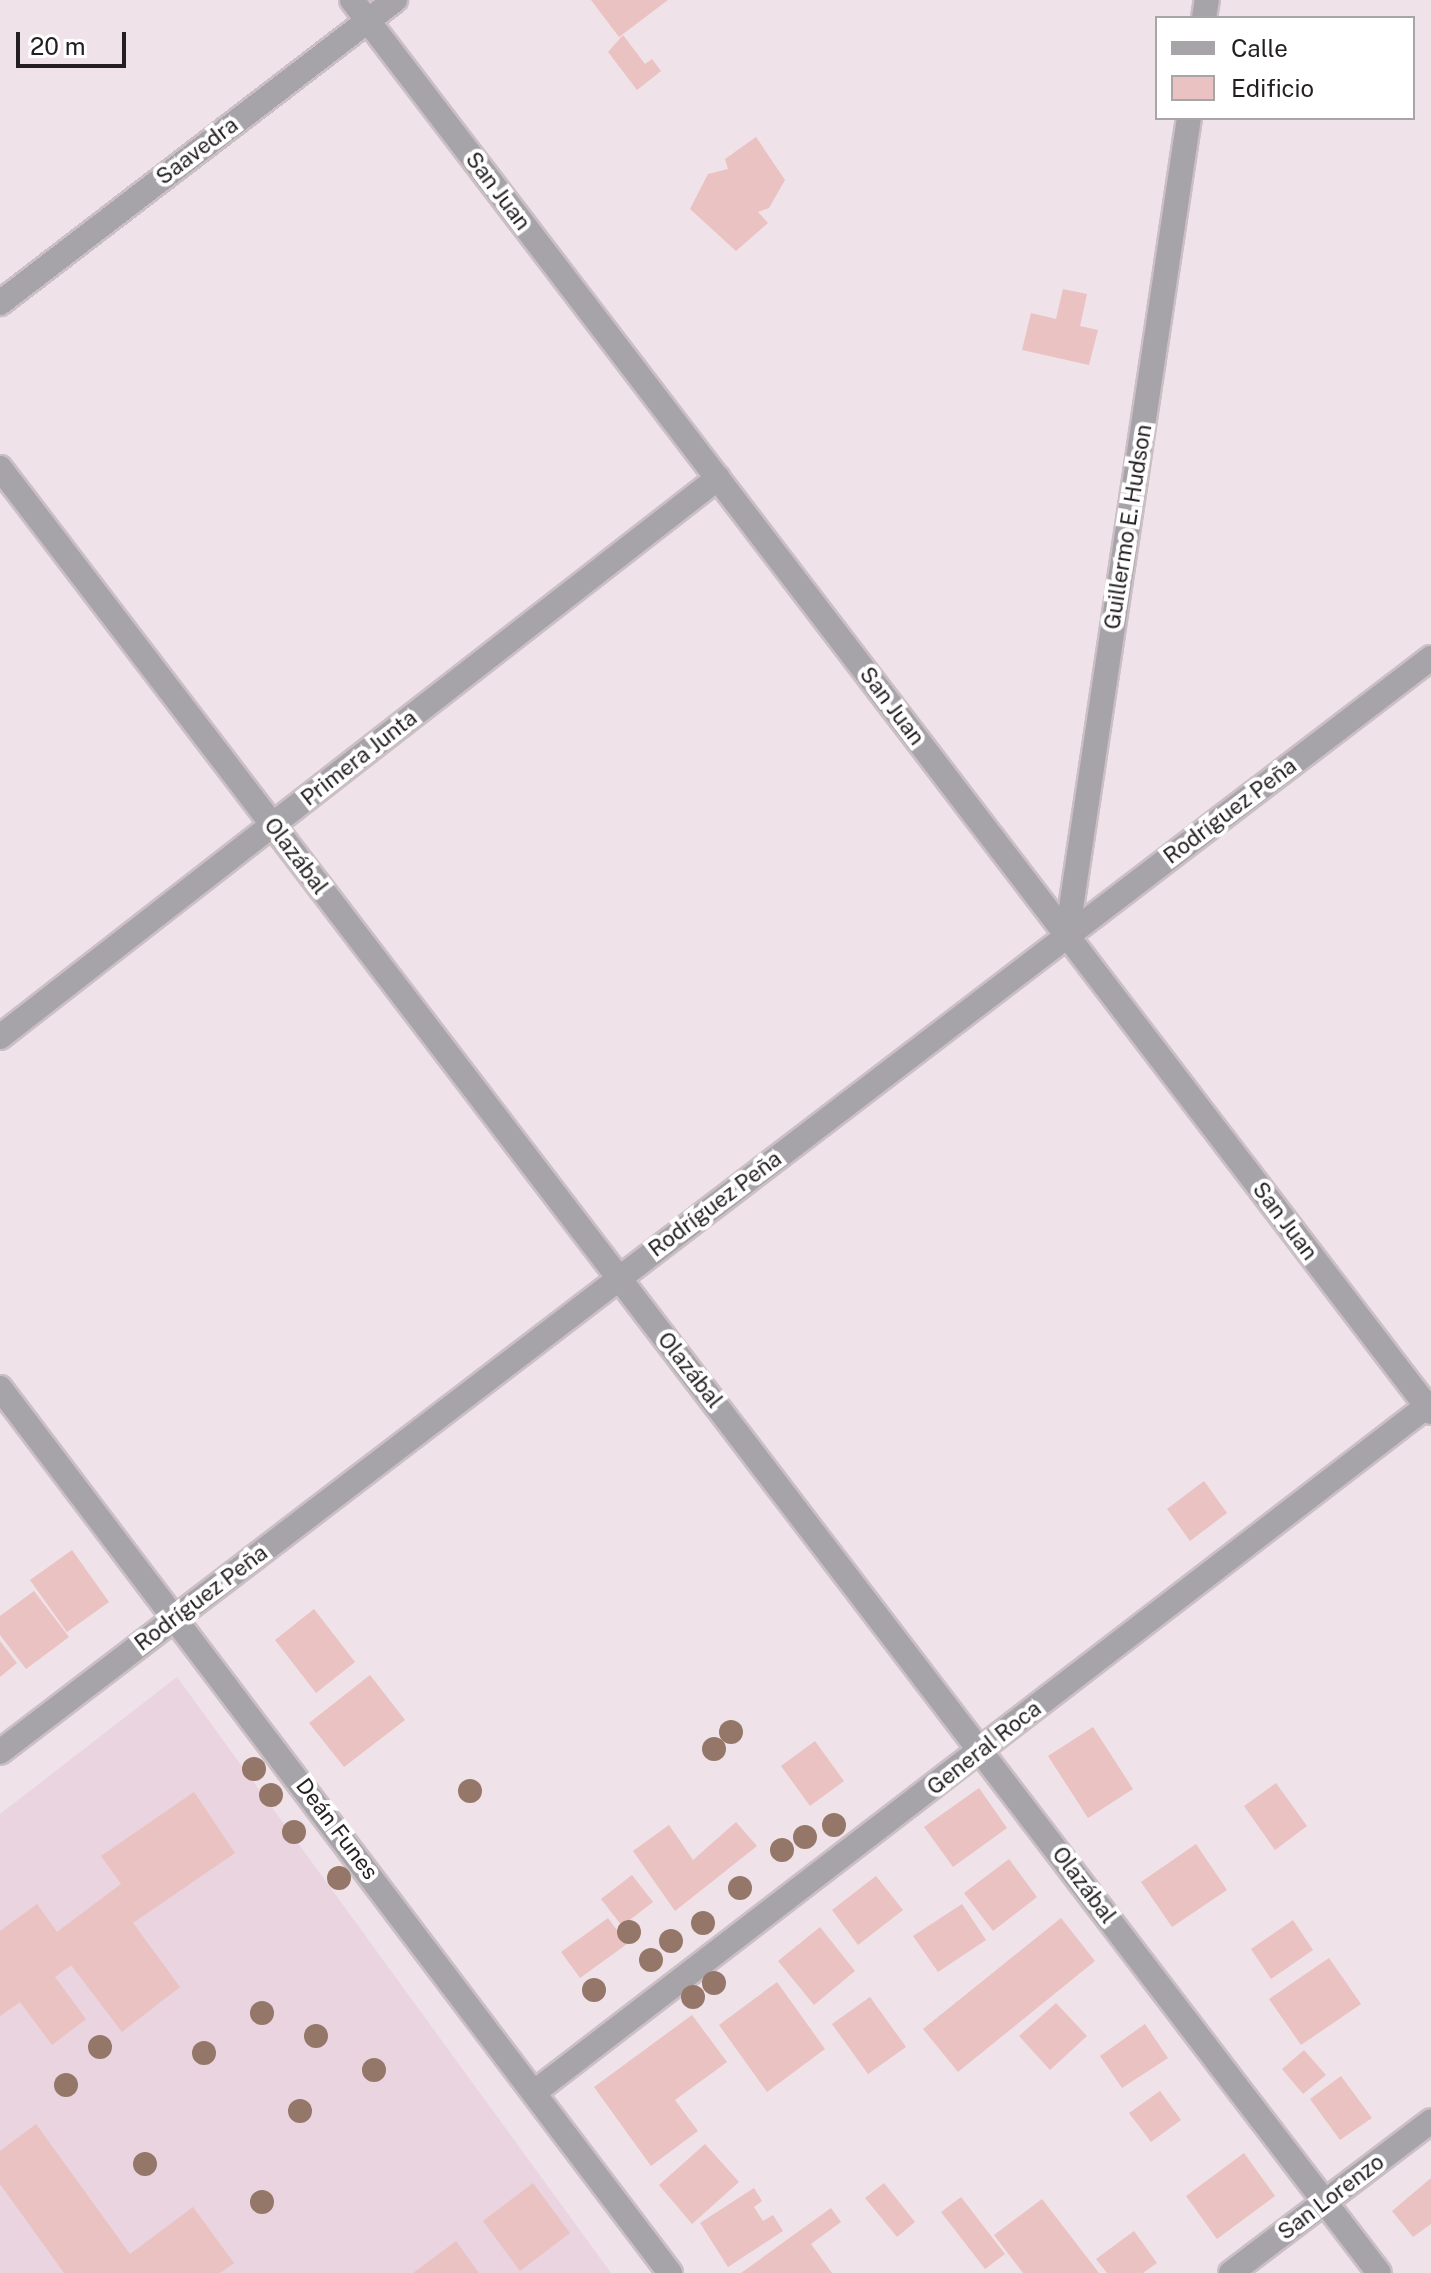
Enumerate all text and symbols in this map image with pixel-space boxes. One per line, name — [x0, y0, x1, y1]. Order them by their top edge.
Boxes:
scale bar — [20, 16, 130, 66]
legend — [1155, 16, 1415, 120]
text: 20 m — [30, 32, 86, 60]
text: Calle — [1231, 34, 1288, 62]
text: Edificio — [1231, 74, 1314, 102]
street label: Saavedra — [151, 112, 243, 190]
street label: San Juan — [460, 147, 536, 235]
street label: Guillermo E. Hudson — [1099, 423, 1157, 631]
street label: San Juan — [854, 662, 930, 750]
street label: Primera Junta — [296, 705, 422, 811]
street label: Rodríguez Peña — [1158, 752, 1302, 870]
street label: Olazábal — [259, 812, 333, 900]
street label: Rodríguez Peña — [643, 1145, 787, 1263]
street label: San Juan — [1247, 1177, 1323, 1265]
street label: Olazábal — [652, 1327, 728, 1413]
street label: Rodríguez Peña — [129, 1539, 273, 1657]
street label: General Roca — [922, 1695, 1046, 1801]
street label: Deán Funes — [290, 1773, 384, 1885]
street label: Olazábal — [1047, 1841, 1121, 1929]
street label: San Lorenzo — [1273, 2149, 1389, 2245]

